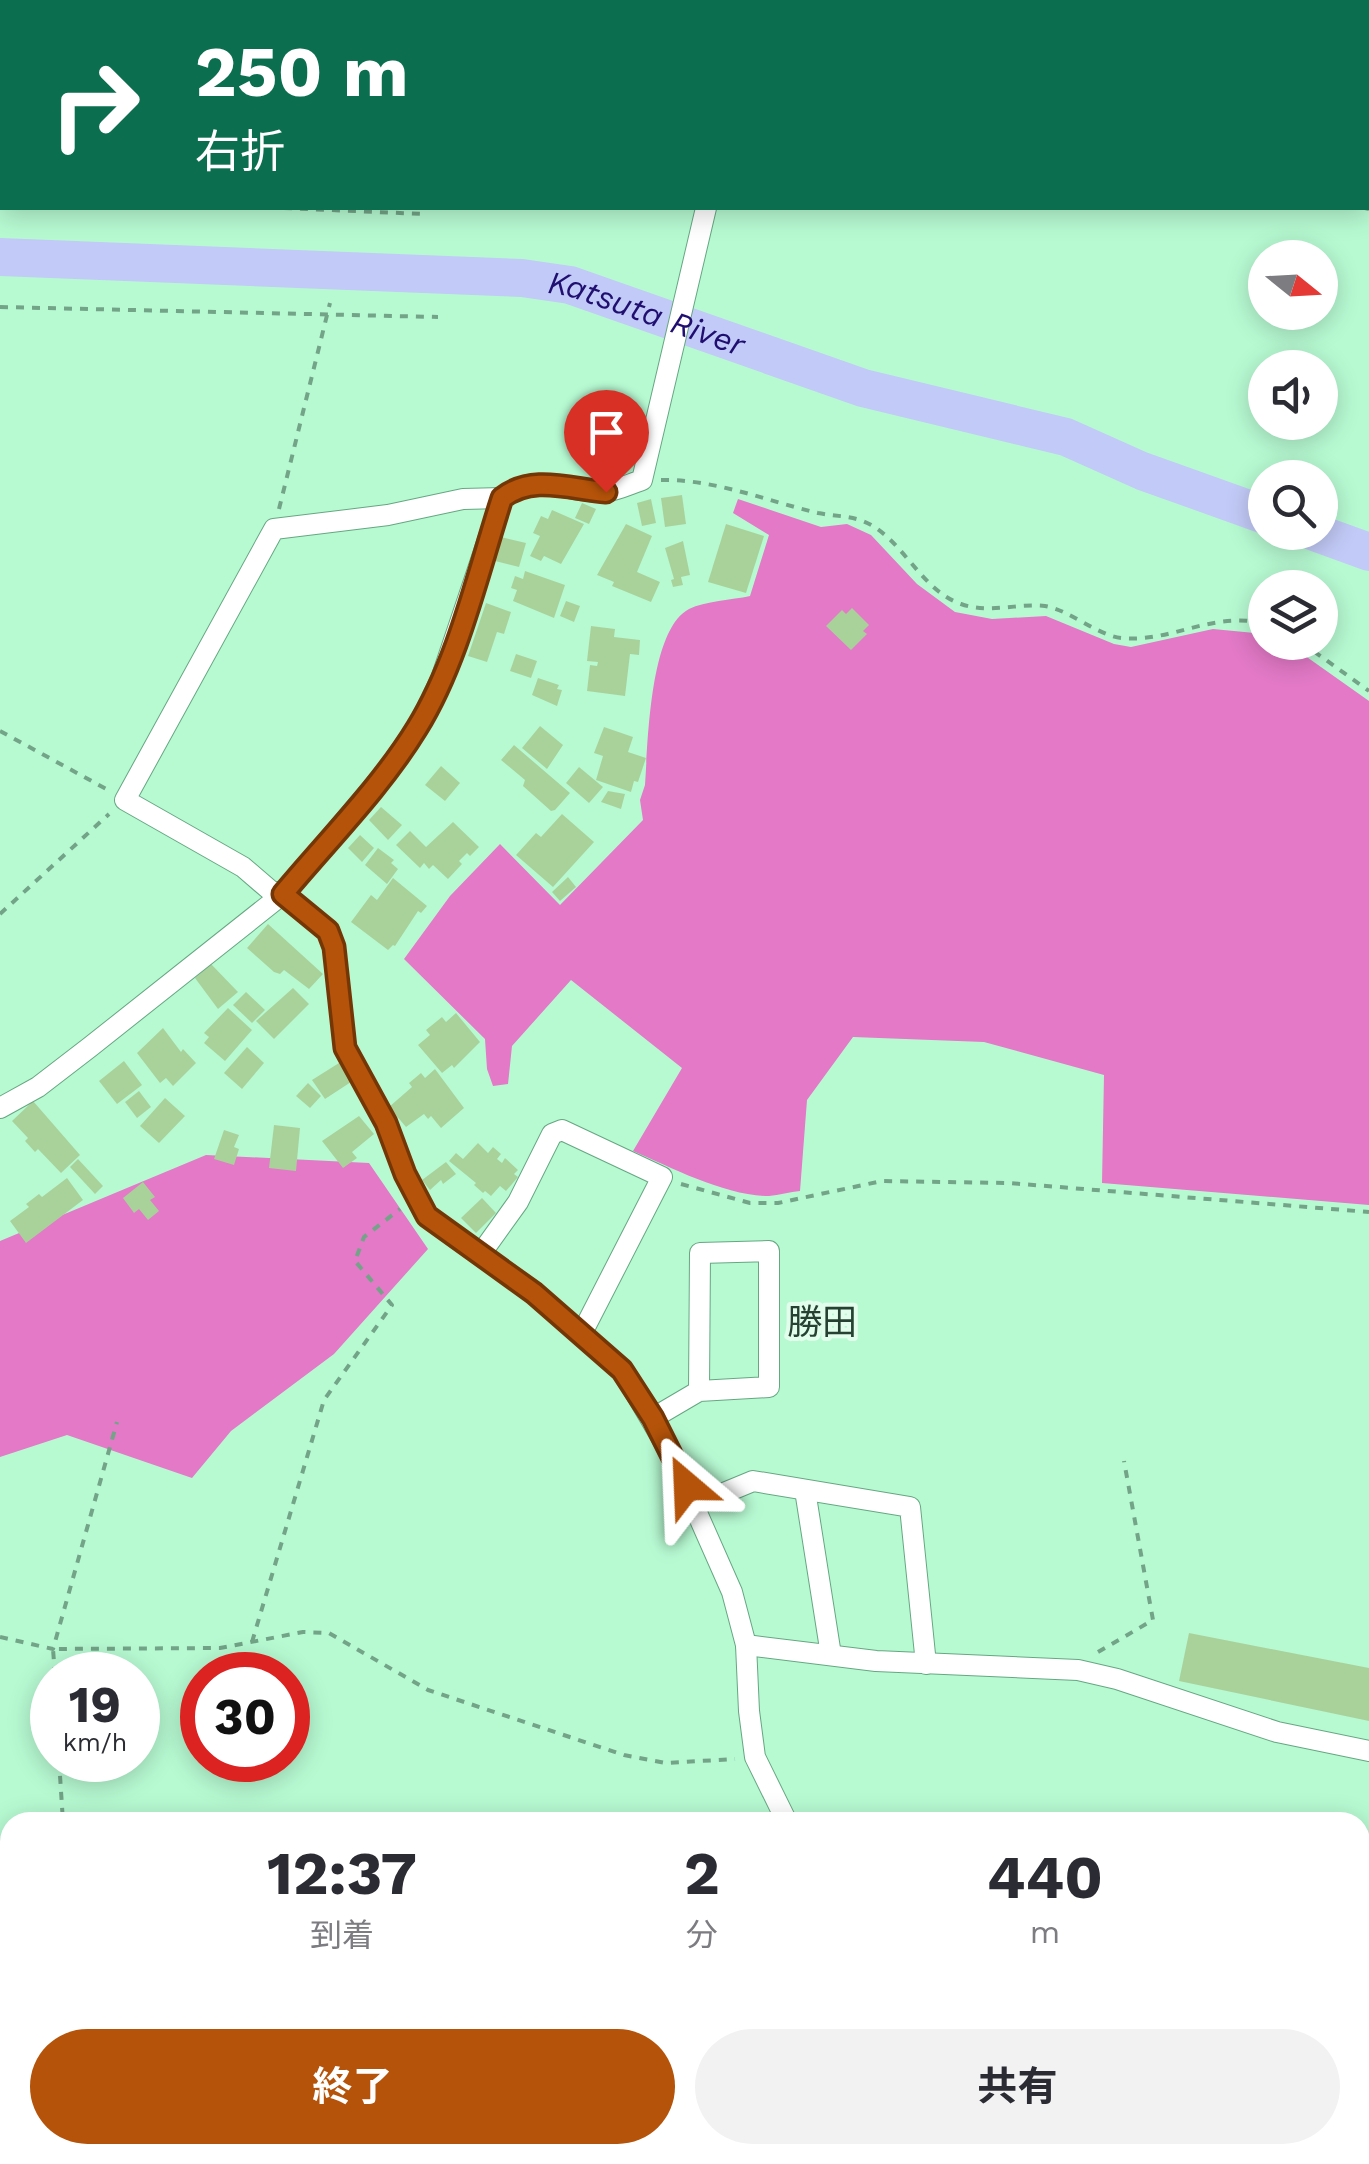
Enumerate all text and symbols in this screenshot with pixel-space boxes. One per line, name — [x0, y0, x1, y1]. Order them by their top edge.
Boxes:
text: 250 m — [195, 31, 409, 113]
icon: right — [30, 40, 160, 170]
text: 右折 — [195, 125, 285, 178]
north arrow — [1248, 240, 1338, 330]
map controls — [1248, 240, 1338, 660]
water label: Katsuta River — [546, 263, 751, 364]
button: sound — [1248, 350, 1338, 440]
pin — [564, 390, 649, 493]
icon: arrive — [579, 405, 634, 460]
button: search — [1248, 460, 1338, 550]
button: layers — [1248, 570, 1338, 660]
district label: 勝田 — [787, 1301, 857, 1343]
position arrow — [635, 1434, 739, 1538]
speed limit sign: 30 — [180, 1652, 310, 1782]
text: 19 — [69, 1675, 121, 1734]
text: km/h — [63, 1728, 127, 1757]
text: 12:37 — [267, 1838, 417, 1909]
text: 2 — [684, 1838, 720, 1909]
text: 440 — [987, 1842, 1103, 1913]
text: m — [1030, 1913, 1060, 1951]
text: 到着 — [310, 1916, 374, 1954]
text: 分 — [686, 1916, 718, 1954]
button: 終了 — [30, 2029, 675, 2144]
button: 共有 — [695, 2029, 1340, 2144]

